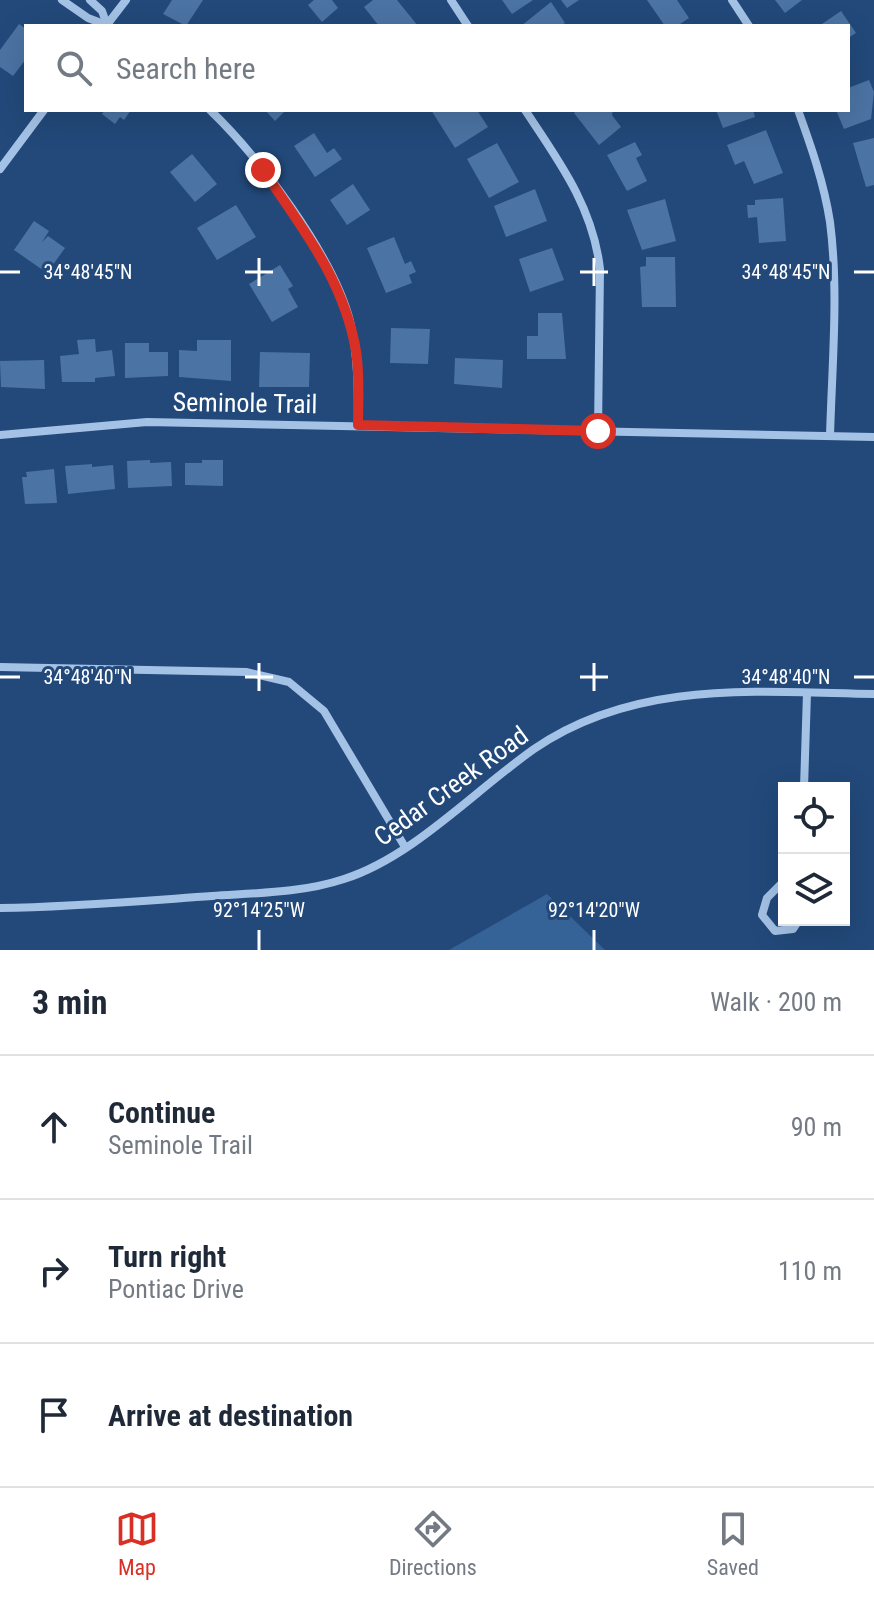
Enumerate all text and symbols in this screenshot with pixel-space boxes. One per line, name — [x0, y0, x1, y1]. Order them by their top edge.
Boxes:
search box — [24, 24, 850, 112]
icon: search — [52, 46, 96, 90]
text: Search here — [116, 51, 256, 86]
route end — [245, 152, 281, 188]
text: 34°48'45"N — [43, 260, 133, 284]
text: 34°48'45"N — [741, 260, 831, 284]
street label: Seminole Trail — [172, 387, 318, 419]
route start — [580, 413, 616, 449]
text: 34°48'40"N — [43, 665, 133, 689]
text: 34°48'40"N — [741, 665, 831, 689]
street label: Cedar Creek Road — [368, 720, 534, 852]
map controls — [778, 782, 850, 926]
button: locate — [778, 782, 850, 854]
button: layers — [778, 854, 850, 926]
text: 92°14'25"W — [213, 898, 305, 922]
text: 92°14'20"W — [548, 898, 640, 922]
text: 3 min — [32, 982, 108, 1022]
text: Walk · 200 m — [710, 987, 842, 1017]
text: Continue — [108, 1095, 215, 1130]
icon: ahead — [32, 1105, 76, 1149]
text: 90 m — [791, 1112, 842, 1142]
text: Seminole Trail — [108, 1130, 253, 1160]
text: Turn right — [108, 1239, 226, 1274]
icon: right — [32, 1249, 76, 1293]
text: 110 m — [778, 1256, 842, 1286]
text: Pontiac Drive — [108, 1274, 244, 1304]
icon: arrive — [32, 1393, 76, 1437]
text: Arrive at destination — [108, 1398, 353, 1433]
tab: Map — [115, 1507, 159, 1580]
tab: Directions — [389, 1507, 477, 1580]
tab: Saved — [707, 1507, 759, 1580]

